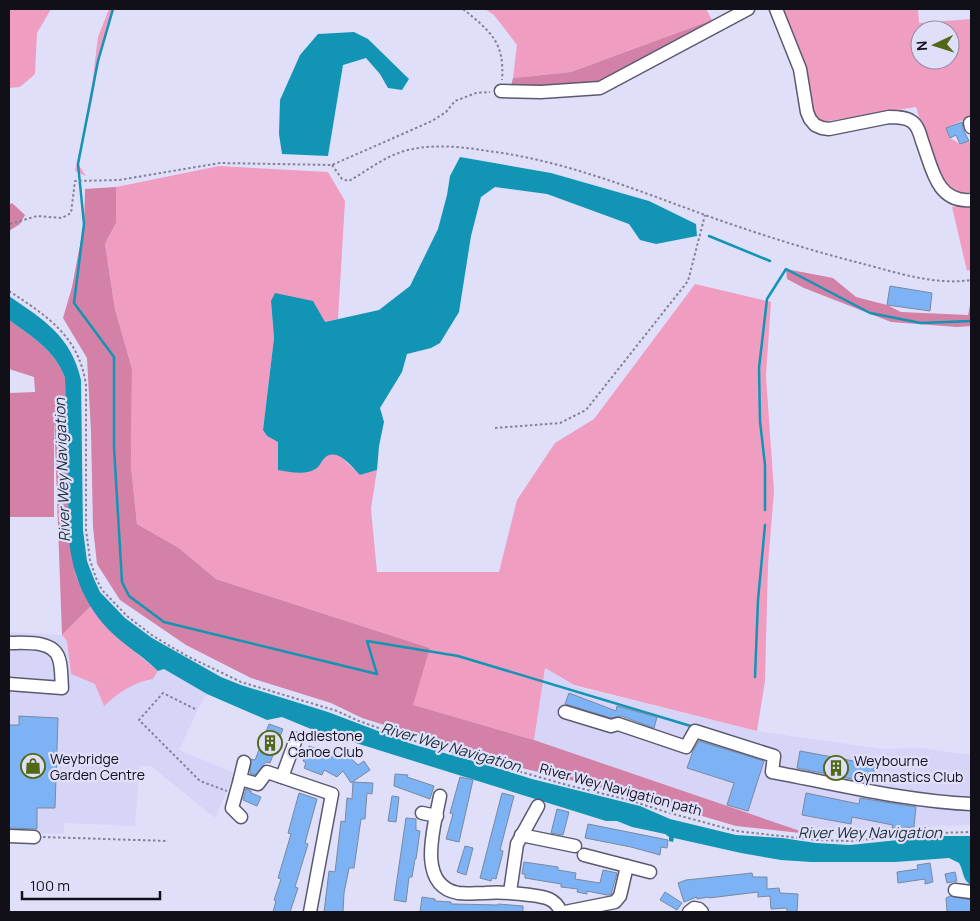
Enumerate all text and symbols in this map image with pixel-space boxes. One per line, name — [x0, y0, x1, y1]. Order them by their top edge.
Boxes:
north arrow — [910, 20, 960, 70]
text: N — [912, 40, 931, 52]
water label: River Wey Navigation — [49, 397, 75, 542]
water label: River Wey Navigation — [379, 717, 524, 777]
place label: Addlestone Canoe Club — [288, 726, 363, 761]
building icon: Addlestone Canoe Club — [257, 730, 283, 756]
place label: Weybridge Garden Centre — [50, 749, 145, 784]
place label: Weybourne Gymnastics Club — [854, 751, 963, 786]
shop icon: Weybridge Garden Centre — [20, 753, 46, 779]
building icon: Weybourne Gymnastics Club — [823, 755, 849, 781]
street label: River Wey Navigation path — [538, 758, 704, 820]
water label: River Wey Navigation — [798, 822, 943, 843]
scale bar — [22, 868, 160, 900]
text: 100 m — [30, 875, 70, 896]

